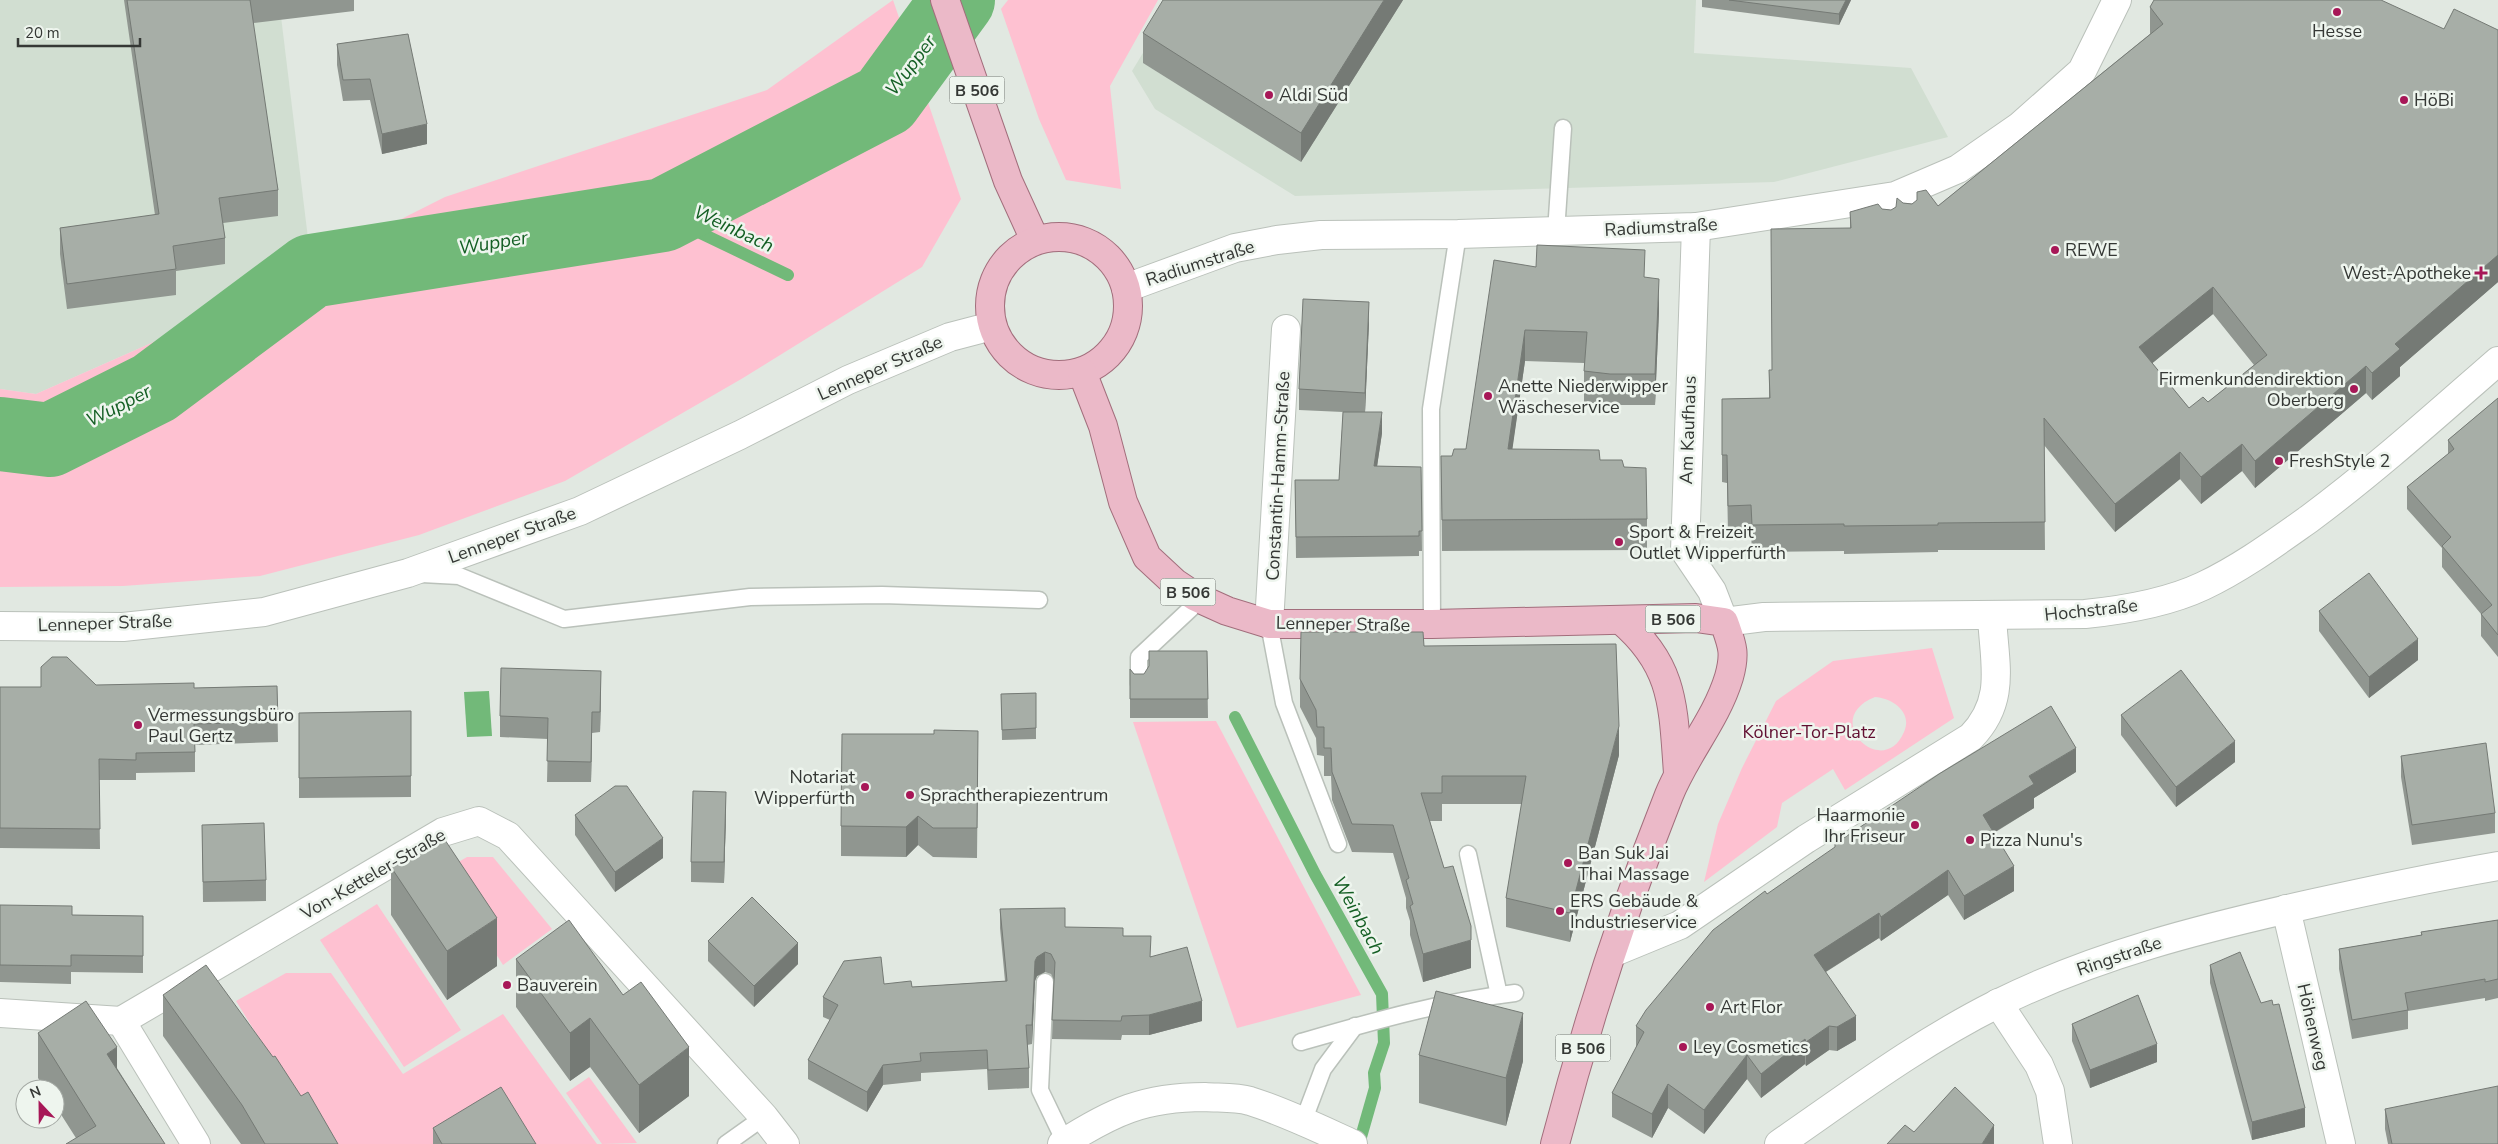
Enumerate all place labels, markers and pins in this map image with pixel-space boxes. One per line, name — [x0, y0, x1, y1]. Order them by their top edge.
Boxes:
marker: Hesse — [2331, 6, 2343, 18]
place label: Hesse — [2312, 19, 2362, 43]
place label: Aldi Süd — [1279, 83, 1348, 107]
place label: HöBi — [2414, 88, 2454, 112]
marker: Aldi Süd — [1263, 89, 1275, 101]
marker: HöBi — [2398, 94, 2410, 106]
place label: REWE — [2065, 238, 2118, 262]
marker: REWE — [2049, 244, 2061, 256]
place label: West-Apotheke — [2343, 261, 2471, 285]
marker: West-Apotheke — [2475, 267, 2487, 279]
place label: Firmenkundendirektion Oberberg — [2159, 367, 2344, 412]
place label: Anette Niederwipper Wäscheservice — [1498, 374, 1668, 419]
marker: Firmenkundendirektion Oberberg — [2348, 383, 2360, 395]
marker: Anette Niederwipper Wäscheservice — [1482, 390, 1494, 402]
place label: FreshStyle 2 — [2289, 449, 2390, 473]
marker: FreshStyle 2 — [2273, 455, 2285, 467]
place label: Sport & Freizeit Outlet Wipperfürth — [1629, 520, 1786, 565]
marker: Sport & Freizeit Outlet Wipperfürth — [1613, 536, 1625, 548]
place label: Vermessungsbüro Paul Gertz — [147, 703, 294, 748]
marker: Vermessungsbüro Paul Gertz — [132, 719, 144, 731]
place label: Notariat Wipperfürth — [754, 765, 856, 810]
marker: Notariat Wipperfürth — [859, 781, 871, 793]
place label: Sprachtherapiezentrum — [920, 783, 1108, 807]
marker: Sprachtherapiezentrum — [904, 789, 916, 801]
place label: Haarmonie Ihr Friseur — [1816, 803, 1906, 848]
marker: Haarmonie Ihr Friseur — [1909, 819, 1921, 831]
place label: Pizza Nunu's — [1980, 828, 2083, 852]
marker: Pizza Nunu's — [1964, 834, 1976, 846]
place label: Ban Suk Jai Thai Massage — [1578, 841, 1689, 886]
marker: Ban Suk Jai Thai Massage — [1562, 857, 1574, 869]
place label: ERS Gebäude & Industrieservice — [1570, 889, 1699, 934]
marker: ERS Gebäude & Industrieservice — [1554, 905, 1566, 917]
place label: Bauverein — [517, 973, 598, 997]
marker: Bauverein — [501, 979, 513, 991]
place label: Art Flor — [1720, 995, 1783, 1019]
marker: Art Flor — [1704, 1001, 1716, 1013]
place label: Ley Cosmetics — [1693, 1035, 1809, 1059]
marker: Ley Cosmetics — [1677, 1041, 1689, 1053]

